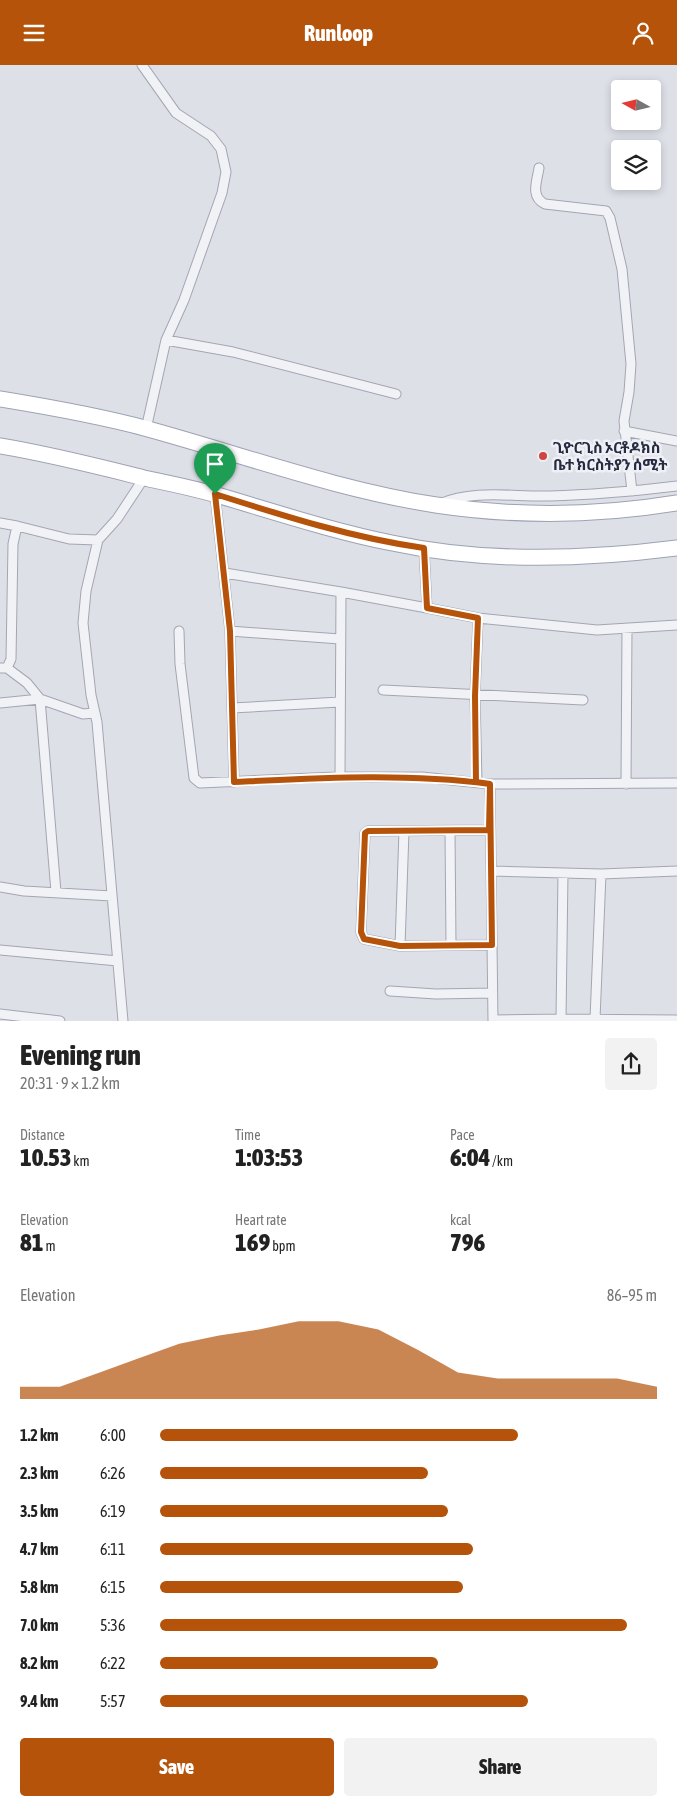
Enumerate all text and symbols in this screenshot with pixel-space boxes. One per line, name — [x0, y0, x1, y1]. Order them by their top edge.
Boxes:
icon: menu — [20, 19, 48, 47]
icon: person — [629, 19, 657, 47]
text: Runloop — [304, 20, 373, 46]
north arrow — [611, 80, 661, 130]
map controls — [611, 80, 661, 190]
button: layers — [611, 140, 661, 190]
place label: ጊዮርጊስ ኦርቶዶክስ ቤተ ክርስትያን ሰሚት — [553, 439, 668, 473]
pin — [194, 443, 236, 494]
icon: arrive — [201, 450, 229, 478]
marker: ጊዮርጊስ ኦርቶዶክስ ቤተ ክርስትያን ሰሚት — [537, 450, 549, 462]
button: share — [605, 1038, 657, 1090]
text: Evening run — [20, 1039, 141, 1071]
text: 20:31 · 9 × 1.2 km — [20, 1074, 120, 1092]
text: Distance — [20, 1127, 65, 1143]
text: Time — [235, 1127, 261, 1143]
text: Pace — [450, 1127, 475, 1143]
text: 10.53 — [20, 1143, 71, 1171]
text: 1:03:53 — [235, 1143, 303, 1171]
text: 6:04 — [450, 1143, 490, 1171]
text: km — [71, 1153, 90, 1169]
text: /km — [490, 1153, 513, 1169]
text: Elevation — [20, 1212, 69, 1228]
text: Heart rate — [235, 1212, 287, 1228]
text: kcal — [450, 1212, 471, 1228]
text: 81 — [20, 1228, 44, 1256]
text: 169 — [235, 1228, 270, 1256]
text: 796 — [450, 1228, 485, 1256]
text: m — [44, 1238, 56, 1254]
text: bpm — [270, 1238, 296, 1254]
text: Elevation — [20, 1286, 75, 1304]
text: 86–95 m — [607, 1286, 657, 1304]
text: 1.2 km — [20, 1426, 59, 1444]
text: 6:00 — [100, 1426, 126, 1444]
text: 2.3 km — [20, 1464, 59, 1482]
text: 6:26 — [100, 1464, 125, 1482]
text: 3.5 km — [20, 1502, 59, 1520]
text: 6:19 — [100, 1502, 125, 1520]
text: 4.7 km — [20, 1540, 59, 1558]
text: 6:11 — [100, 1540, 125, 1558]
text: 5.8 km — [20, 1578, 59, 1596]
text: 6:15 — [100, 1578, 125, 1596]
text: 7.0 km — [20, 1616, 59, 1634]
text: 5:36 — [100, 1616, 125, 1634]
text: 8.2 km — [20, 1654, 59, 1672]
text: 6:22 — [100, 1654, 125, 1672]
text: 9.4 km — [20, 1692, 59, 1710]
text: 5:57 — [100, 1692, 125, 1710]
button: Save — [20, 1738, 334, 1796]
button: Share — [344, 1738, 657, 1796]

